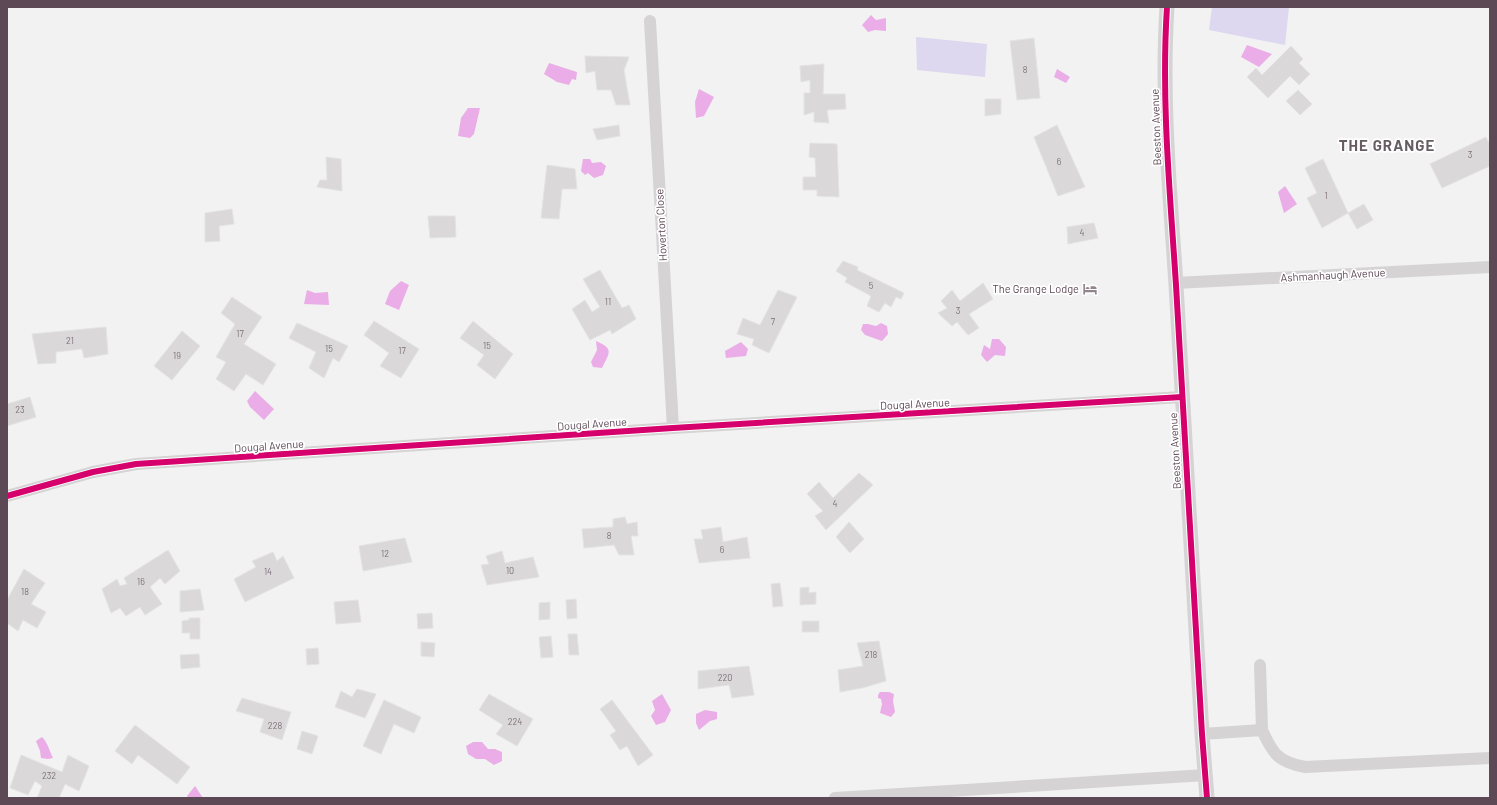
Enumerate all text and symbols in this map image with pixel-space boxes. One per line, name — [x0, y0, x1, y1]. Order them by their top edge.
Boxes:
house number: 8 — [1023, 64, 1028, 75]
street label: Beeston Avenue — [1148, 88, 1163, 166]
district label: THE GRANGE — [1339, 136, 1435, 154]
house number: 3 — [1468, 149, 1473, 160]
house number: 6 — [1057, 156, 1062, 167]
street label: Hoverton Close — [652, 188, 669, 261]
house number: 1 — [1324, 190, 1328, 201]
house number: 4 — [1080, 227, 1085, 238]
street label: Ashmanhaugh Avenue — [1280, 265, 1386, 284]
house number: 5 — [869, 280, 874, 291]
hotel icon: The Grange Lodge — [1082, 281, 1098, 297]
place label: The Grange Lodge — [993, 282, 1079, 295]
house number: 11 — [605, 296, 611, 307]
house number: 3 — [956, 305, 961, 316]
house number: 7 — [771, 316, 776, 327]
house number: 17 — [236, 328, 244, 339]
house number: 21 — [66, 335, 74, 346]
house number: 15 — [483, 340, 491, 351]
house number: 15 — [325, 343, 333, 354]
house number: 17 — [398, 345, 406, 356]
house number: 19 — [173, 350, 181, 361]
street label: Dougal Avenue — [880, 395, 950, 412]
house number: 23 — [15, 404, 25, 415]
street label: Beeston Avenue — [1166, 412, 1183, 490]
street label: Dougal Avenue — [557, 415, 627, 432]
street label: Dougal Avenue — [234, 437, 304, 454]
house number: 4 — [833, 498, 838, 509]
house number: 8 — [607, 530, 612, 541]
house number: 6 — [720, 544, 725, 555]
house number: 12 — [381, 548, 389, 559]
house number: 10 — [506, 565, 514, 576]
house number: 14 — [264, 566, 272, 577]
house number: 16 — [137, 576, 145, 587]
house number: 18 — [21, 586, 29, 597]
house number: 218 — [865, 649, 878, 660]
house number: 220 — [718, 672, 732, 683]
house number: 224 — [508, 716, 522, 727]
house number: 228 — [268, 720, 282, 731]
house number: 232 — [42, 770, 56, 781]

